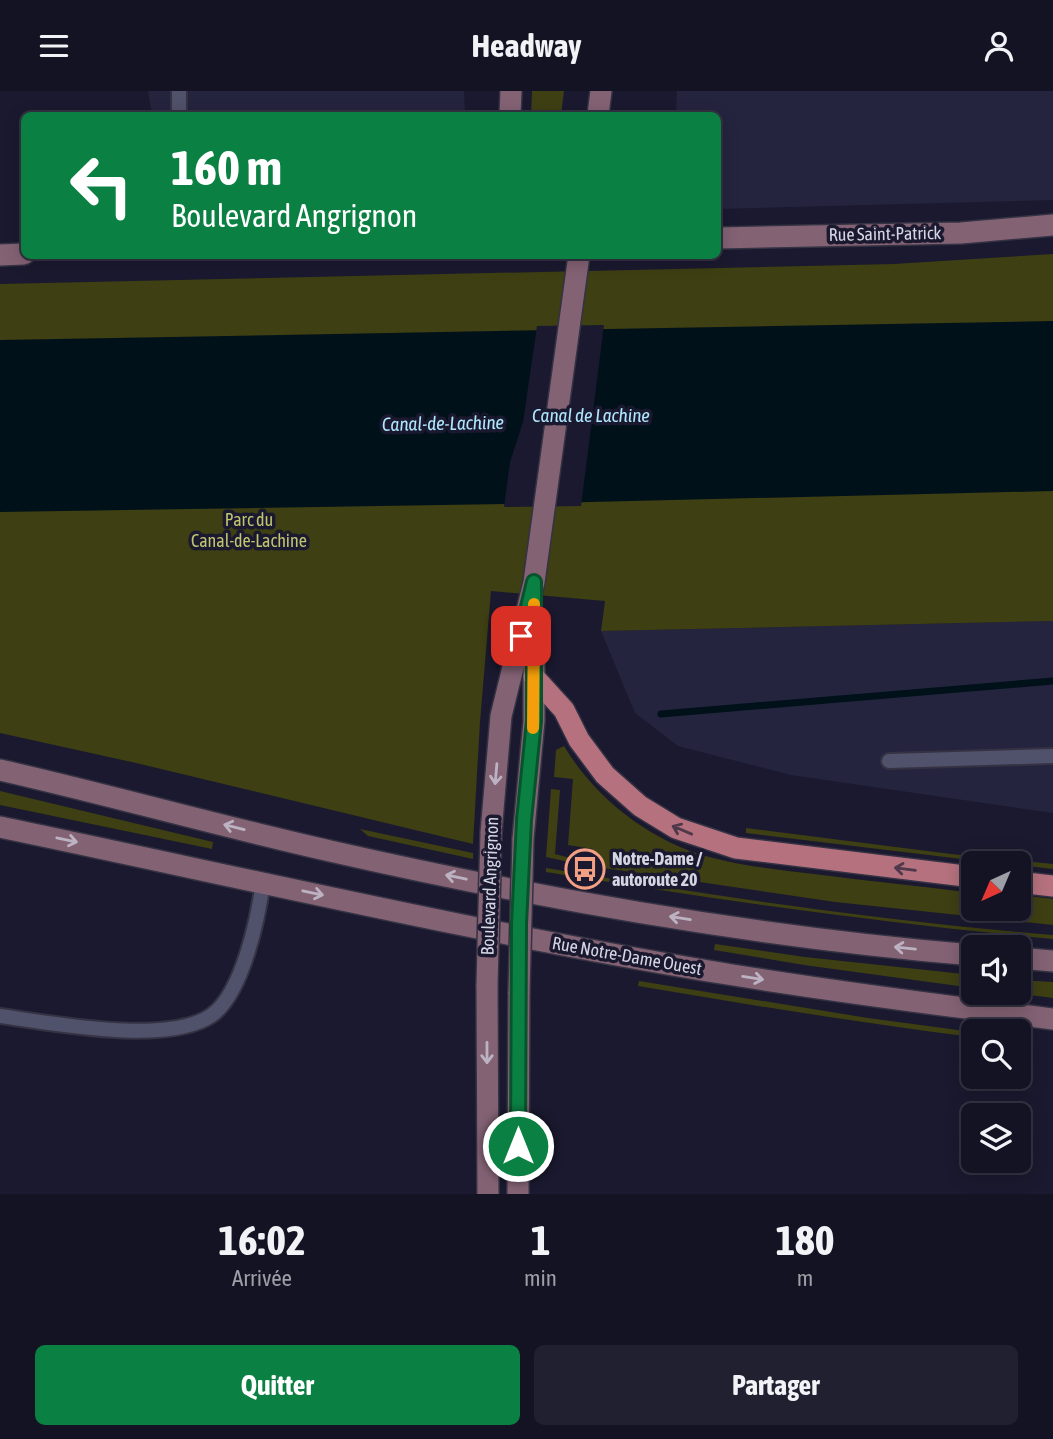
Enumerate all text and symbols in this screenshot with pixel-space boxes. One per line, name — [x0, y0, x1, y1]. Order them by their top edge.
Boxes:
icon: menu — [35, 27, 73, 65]
text: Headway — [471, 27, 582, 64]
icon: person — [980, 27, 1018, 65]
text: 160 m — [171, 139, 282, 195]
icon: left — [56, 140, 147, 231]
text: Boulevard Angrignon — [171, 197, 417, 234]
street label: Rue Saint-Patrick — [828, 222, 942, 245]
water label: Canal de Lachine — [532, 404, 650, 426]
water label: Canal-de-Lachine — [382, 411, 504, 435]
park label: Parc du Canal-de-Lachine — [191, 509, 307, 551]
pin — [491, 606, 551, 666]
icon: arrive — [502, 617, 540, 655]
one-way arrow — [489, 763, 502, 785]
street label: Boulevard Angrignon — [477, 816, 502, 956]
one-way arrow — [223, 820, 246, 833]
one-way arrow — [672, 823, 693, 836]
one-way arrow — [55, 834, 78, 848]
bus stop icon: Notre-Dame / autoroute 20 — [564, 848, 606, 890]
place label: Notre-Dame / autoroute 20 — [612, 848, 703, 890]
north arrow — [961, 851, 1031, 921]
map controls — [961, 851, 1031, 1173]
one-way arrow — [894, 863, 917, 876]
one-way arrow — [445, 870, 468, 884]
one-way arrow — [301, 886, 324, 900]
one-way arrow — [669, 911, 692, 924]
street label: Rue Notre-Dame Ouest — [551, 932, 704, 979]
button: sound — [961, 935, 1031, 1005]
one-way arrow — [894, 941, 917, 954]
one-way arrow — [741, 972, 764, 985]
button: search — [961, 1019, 1031, 1089]
one-way arrow — [481, 1041, 494, 1064]
button: layers — [961, 1103, 1031, 1173]
position arrow — [481, 1109, 555, 1183]
text: 16:02 — [218, 1216, 306, 1264]
text: 1 — [531, 1216, 550, 1264]
text: 180 — [775, 1216, 835, 1264]
text: Arrivée — [232, 1265, 292, 1291]
text: min — [524, 1265, 557, 1291]
text: m — [797, 1265, 813, 1291]
button: Quitter — [35, 1345, 520, 1425]
button: Partager — [534, 1345, 1018, 1425]

